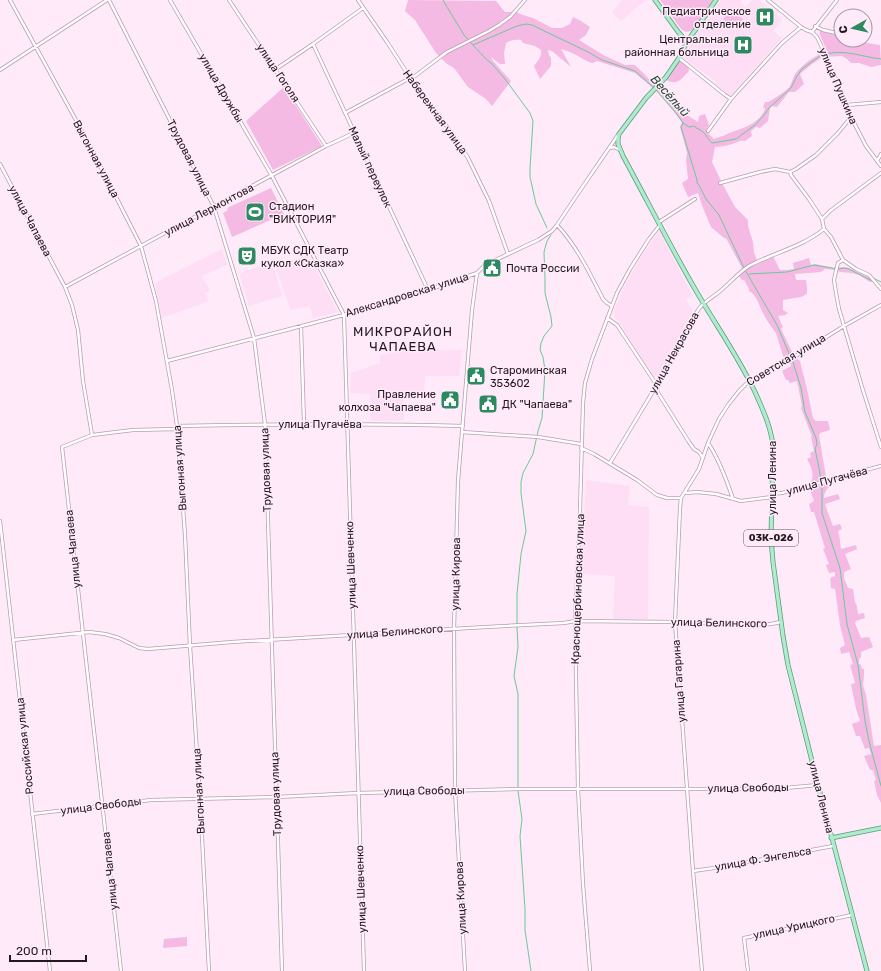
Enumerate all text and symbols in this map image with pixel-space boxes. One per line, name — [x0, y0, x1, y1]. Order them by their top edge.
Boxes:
place label: Педиатрическое отделение — [662, 5, 751, 31]
hospital icon: Педиатрическое отделение — [754, 6, 776, 28]
north arrow — [833, 8, 873, 48]
text: С — [837, 24, 851, 34]
place label: Центральная районная больница — [624, 33, 729, 59]
hospital icon: Центральная районная больница — [732, 34, 754, 56]
street label: улица Гоголя — [254, 41, 302, 105]
street label: улица Пушкина — [816, 46, 860, 126]
street label: улица Дружбы — [196, 51, 246, 125]
street label: Набережная улица — [400, 67, 470, 157]
water label: Весёлый — [648, 72, 692, 120]
street label: Выгонная улица — [70, 118, 122, 200]
street label: Трудовая улица — [164, 118, 214, 198]
street label: Малый переулок — [346, 124, 394, 210]
street label: улица Лермонтова — [162, 181, 256, 239]
street label: улица Чапаева — [6, 183, 54, 259]
place label: Стадион "ВИКТОРИЯ" — [269, 200, 336, 226]
sports icon: Стадион "ВИКТОРИЯ" — [244, 201, 266, 223]
place label: МБУК СДК Театр кукол «Сказка» — [261, 244, 349, 270]
theatre icon: МБУК СДК Театр кукол «Сказка» — [236, 245, 258, 267]
public building icon: Почта России — [481, 257, 503, 279]
place label: Почта России — [506, 262, 580, 275]
street label: Александровская улица — [344, 270, 470, 320]
street label: улица Некрасова — [646, 310, 702, 396]
district label: МИКРОРАЙОН ЧАПАЕВА — [353, 324, 453, 354]
street label: Советская улица — [744, 331, 828, 389]
place label: Староминская 353602 — [490, 364, 567, 390]
public building icon: Староминская 353602 — [465, 365, 487, 387]
place label: Правление колхоза "Чапаева" — [339, 388, 436, 414]
public building icon: Правление колхоза "Чапаева" — [439, 389, 461, 411]
public building icon: ДК "Чапаева" — [477, 393, 499, 415]
place label: ДК "Чапаева" — [502, 398, 572, 411]
street label: улица Пугачёва — [278, 418, 362, 431]
street label: Выгонная улица — [171, 425, 189, 511]
street label: Трудовая улица — [258, 428, 274, 512]
street label: улица Ленина — [766, 441, 779, 515]
street label: улица Пугачёва — [785, 464, 869, 498]
street label: улица Чапаева — [62, 509, 84, 589]
street label: Краснощербиновская улица — [569, 513, 587, 665]
street label: улица Шевченко — [343, 521, 359, 609]
road number: 03К-026 — [744, 530, 798, 546]
street label: улица Кирова — [449, 537, 463, 611]
street label: улица Белинского — [671, 616, 767, 630]
street label: улица Белинского — [347, 622, 443, 642]
street label: улица Гагарина — [670, 639, 688, 723]
street label: Российская улица — [13, 697, 37, 795]
street label: Выгонная улица — [190, 748, 208, 834]
street label: Трудовая улица — [268, 752, 284, 836]
street label: улица Ленина — [806, 759, 836, 835]
street label: улица Свободы — [707, 781, 789, 795]
street label: улица Свободы — [383, 784, 465, 798]
street label: улица Свободы — [60, 795, 142, 817]
street label: улица Чапаева — [99, 831, 121, 911]
street label: улица Ф. Энгельса — [714, 844, 812, 874]
street label: улица Шевченко — [353, 845, 369, 933]
street label: улица Кирова — [453, 861, 469, 935]
street label: улица Урицкого — [752, 912, 836, 942]
scale bar — [10, 937, 86, 963]
text: 200 m — [16, 944, 52, 958]

